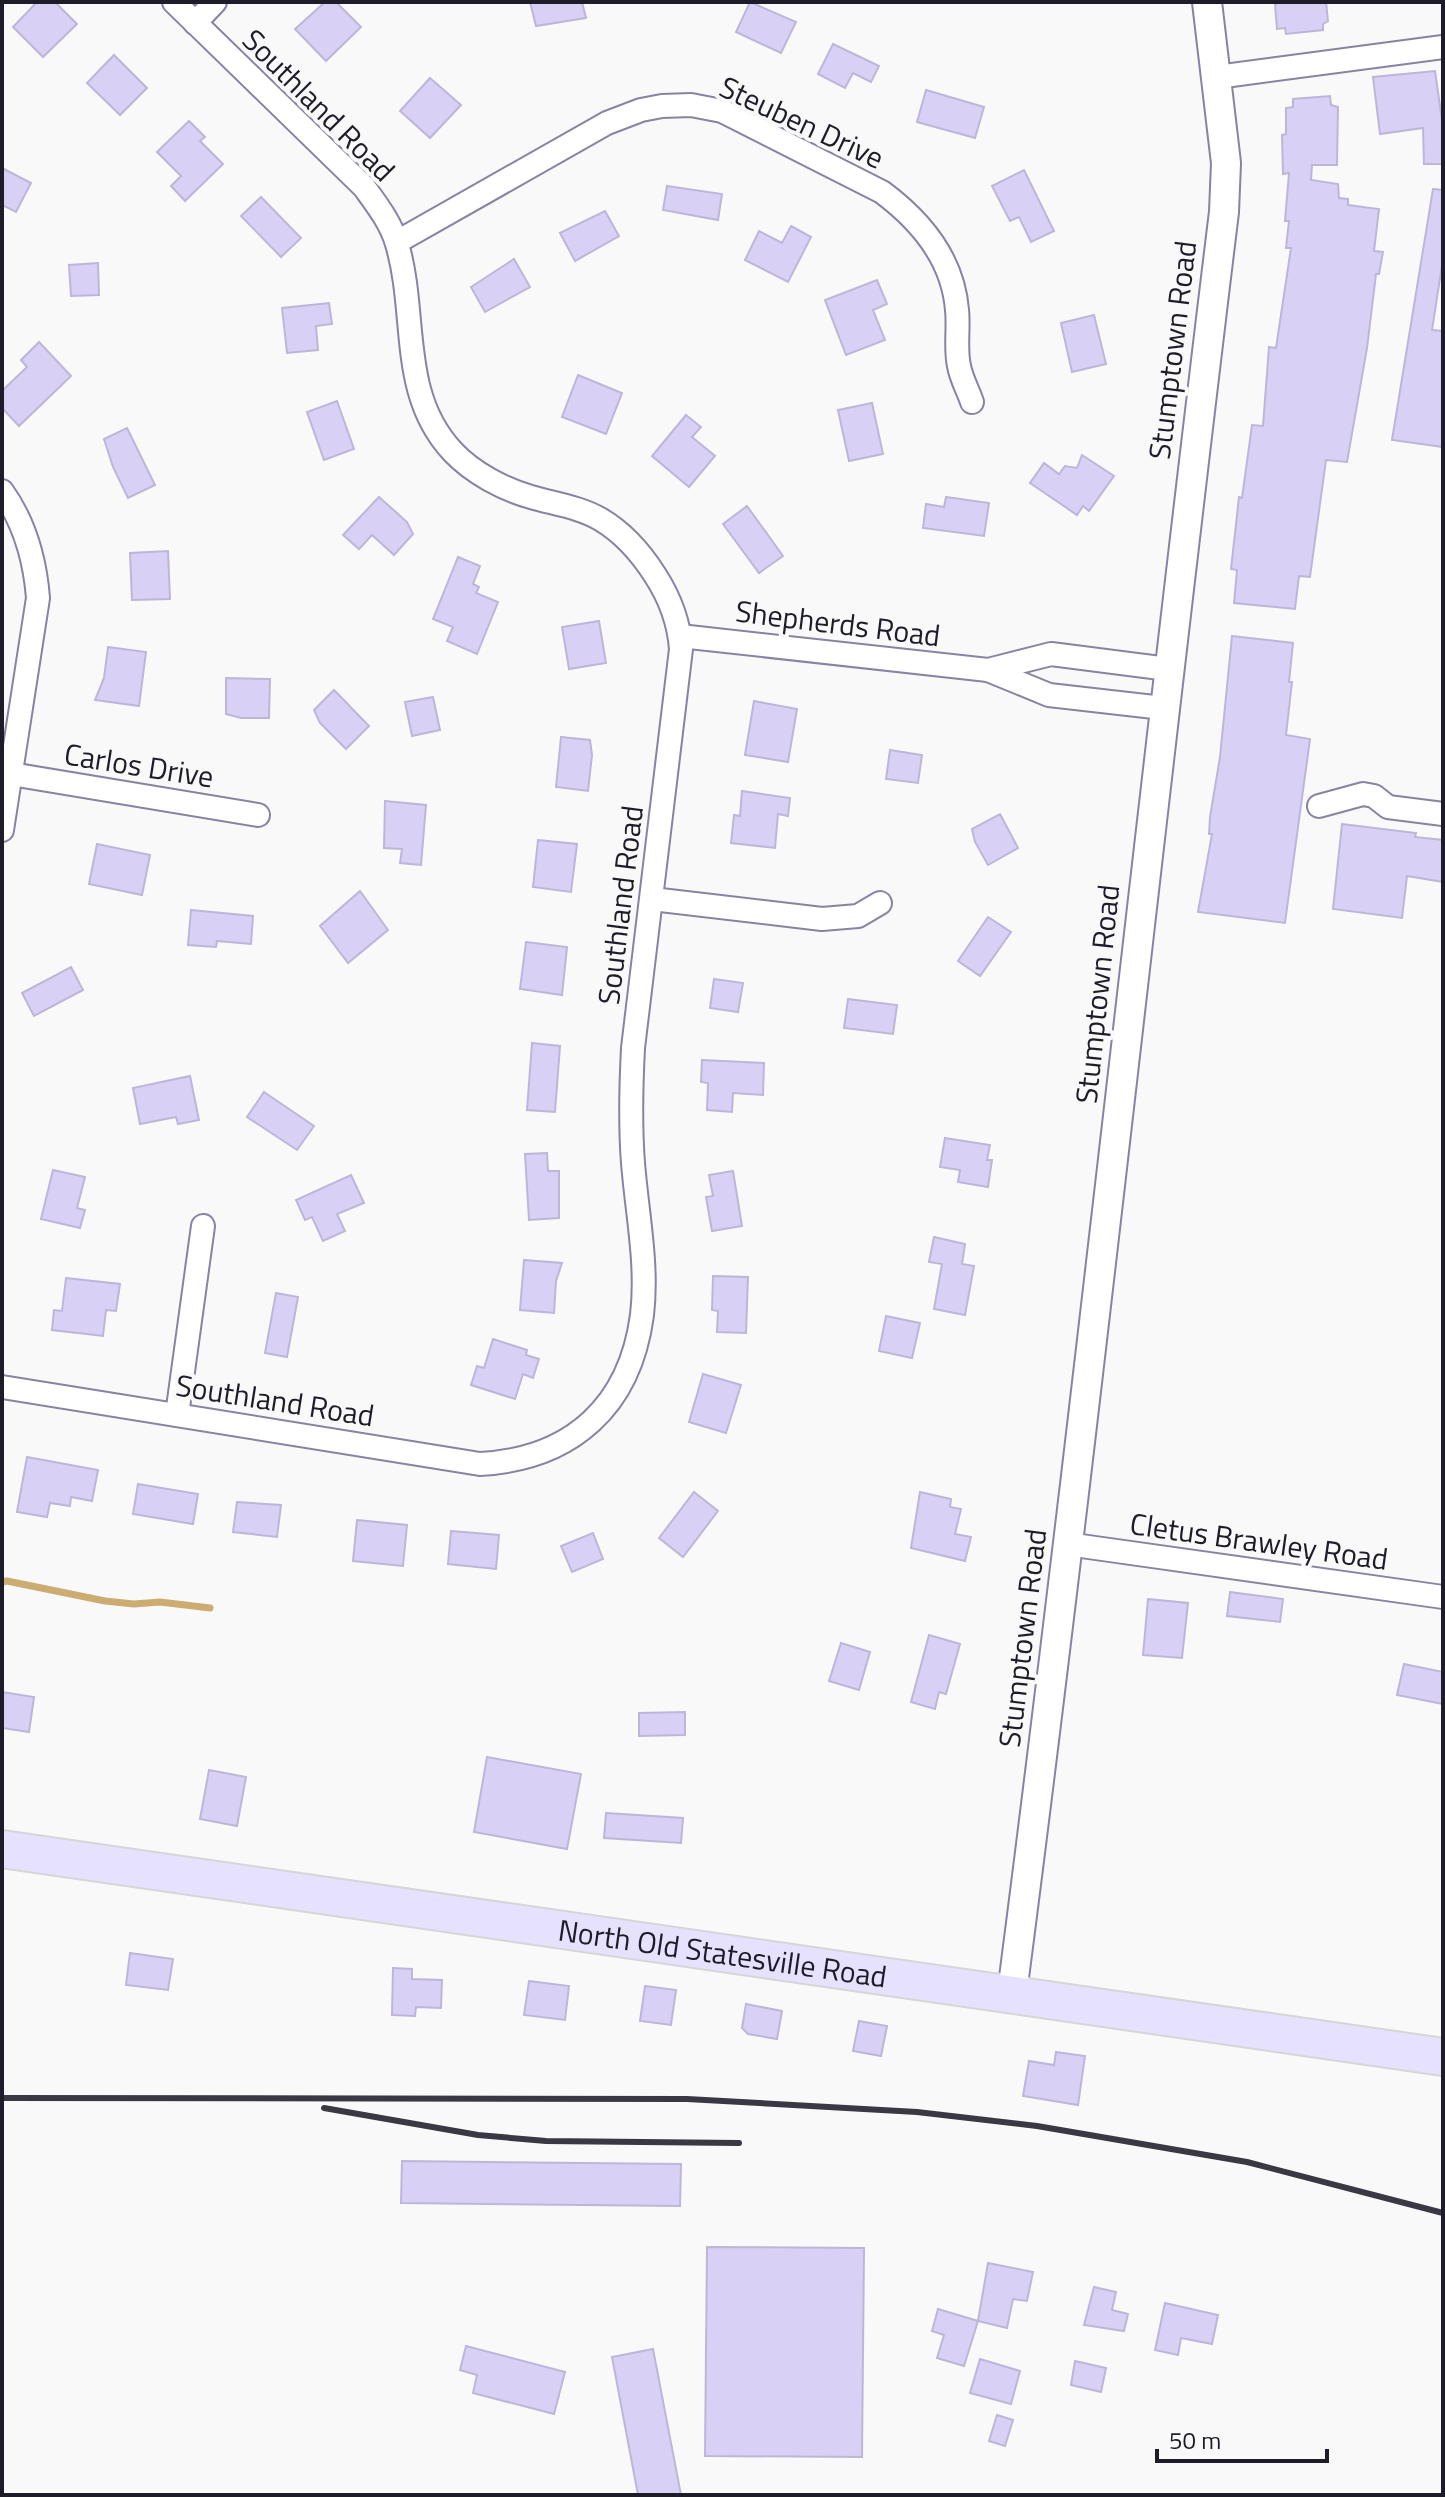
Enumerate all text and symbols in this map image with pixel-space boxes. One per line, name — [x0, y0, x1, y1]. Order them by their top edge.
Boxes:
street label: Southland Road — [232, 18, 406, 192]
street label: Steuben Drive — [712, 64, 892, 180]
street label: Stumptown Road — [1136, 238, 1208, 462]
street label: Shepherds Road — [733, 588, 943, 658]
street label: Carlos Drive — [61, 730, 217, 800]
street label: Southland Road — [585, 803, 655, 1007]
street label: Stumptown Road — [1063, 882, 1131, 1106]
street label: Southland Road — [173, 1362, 377, 1438]
street label: Cletus Brawley Road — [1127, 1500, 1391, 1582]
street label: Stumptown Road — [986, 1526, 1058, 1750]
street label: North Old Statesville Road — [555, 1907, 890, 1999]
scale bar — [1157, 2413, 1327, 2463]
text: 50 m — [1169, 2422, 1221, 2458]

